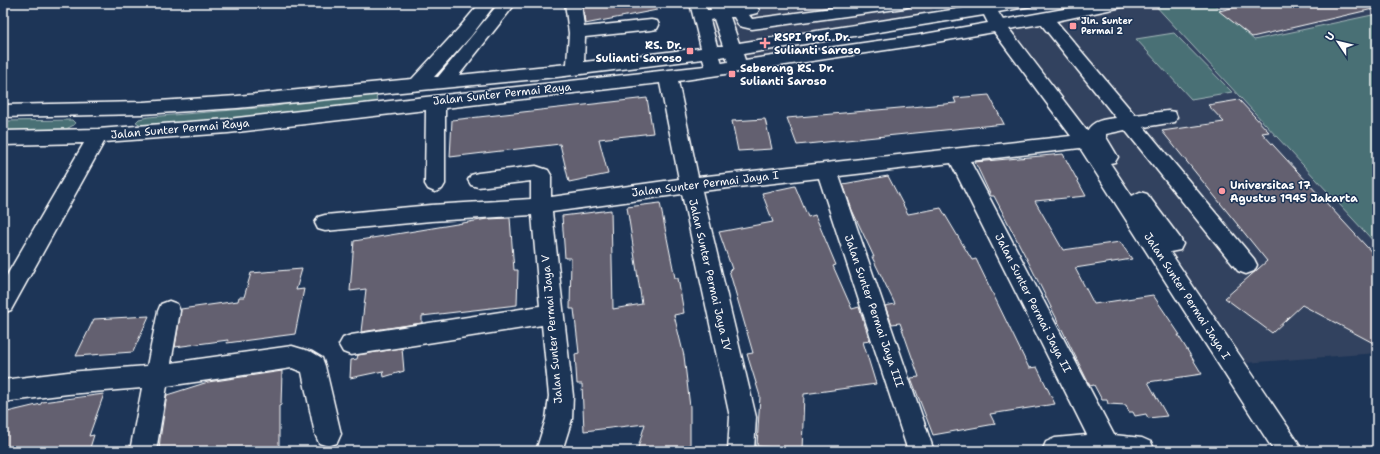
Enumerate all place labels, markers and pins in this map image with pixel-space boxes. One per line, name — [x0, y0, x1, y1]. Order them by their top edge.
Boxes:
place label: Jln. Sunter Permai 2 — [1081, 15, 1133, 37]
marker: Jln. Sunter Permai 2 — [1068, 21, 1078, 31]
place label: RSPI Prof. Dr. Sulianti Saroso — [774, 30, 861, 58]
marker: RSPI Prof. Dr. Sulianti Saroso — [759, 37, 771, 49]
place label: RS. Dr. Sulianti Saroso — [595, 38, 682, 66]
marker: RS. Dr. Sulianti Saroso — [685, 46, 695, 56]
place label: Seberang RS. Dr. Sulianti Saroso — [740, 61, 834, 89]
marker: Seberang RS. Dr. Sulianti Saroso — [727, 69, 737, 79]
place label: Universitas 17 Agustus 1945 Jakarta — [1230, 178, 1358, 206]
marker: Universitas 17 Agustus 1945 Jakarta — [1217, 186, 1227, 196]

